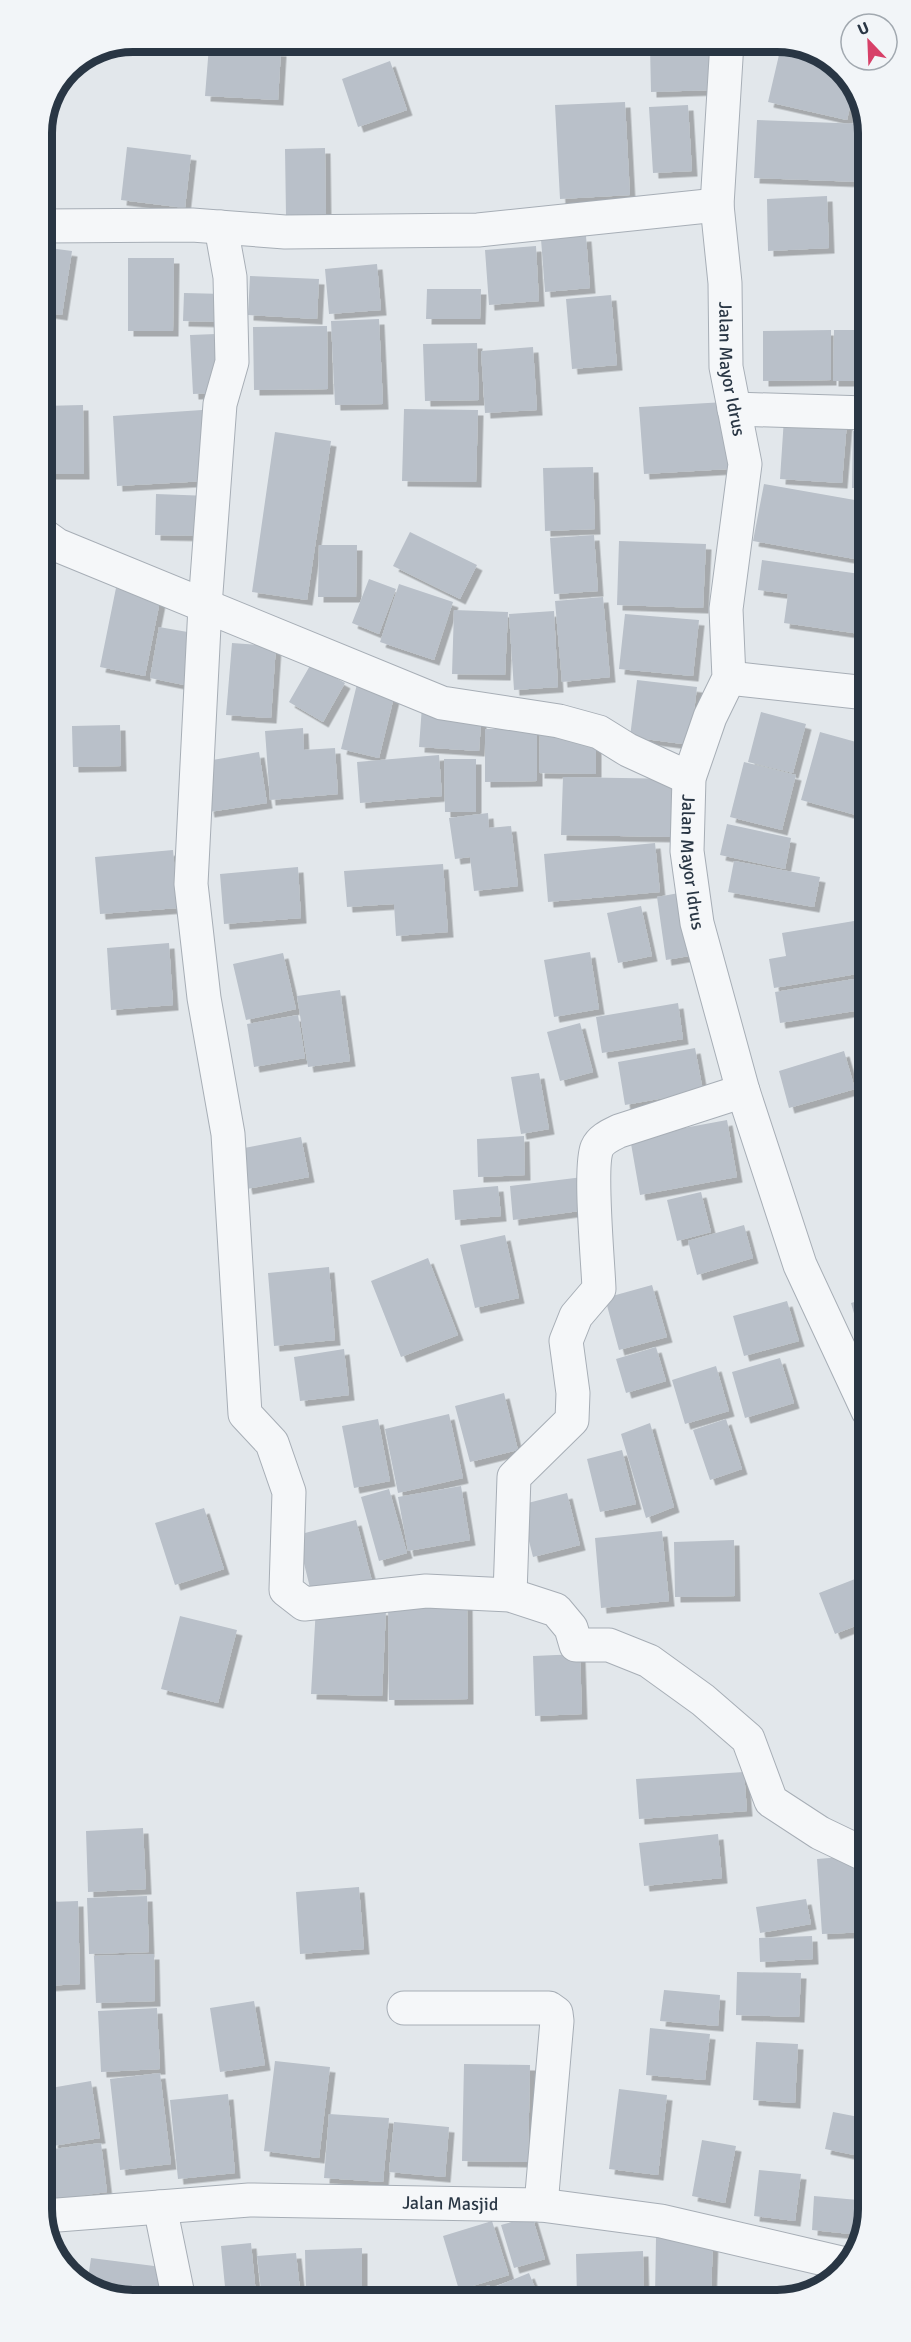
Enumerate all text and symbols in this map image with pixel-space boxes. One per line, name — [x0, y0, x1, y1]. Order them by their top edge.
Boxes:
north arrow — [839, 12, 899, 72]
text: U — [855, 18, 872, 40]
street label: Jalan Mayor Idrus — [714, 301, 750, 438]
street label: Jalan Mayor Idrus — [676, 794, 709, 932]
street label: Jalan Masjid — [402, 2192, 499, 2215]

